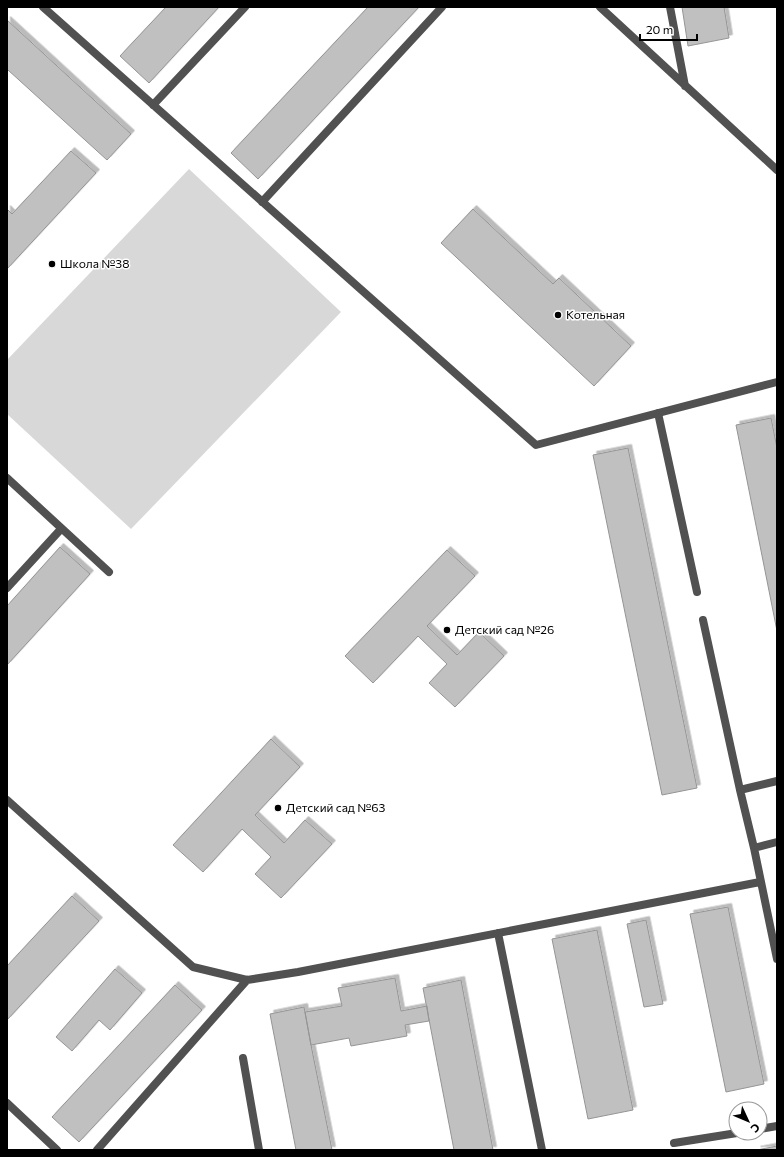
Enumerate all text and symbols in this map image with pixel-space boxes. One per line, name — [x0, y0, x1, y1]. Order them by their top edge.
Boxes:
scale bar — [640, 16, 697, 42]
text: 20 m — [646, 22, 673, 36]
place label: Школа №38 — [60, 256, 129, 270]
marker: Школа №38 — [47, 259, 57, 269]
place label: Котельная — [566, 307, 625, 321]
marker: Котельная — [553, 310, 563, 320]
place label: Детский сад №26 — [455, 622, 554, 636]
marker: Детский сад №26 — [442, 625, 452, 635]
place label: Детский сад №63 — [286, 800, 386, 814]
marker: Детский сад №63 — [273, 803, 283, 813]
north arrow — [728, 1101, 768, 1141]
text: С — [748, 1121, 763, 1136]

